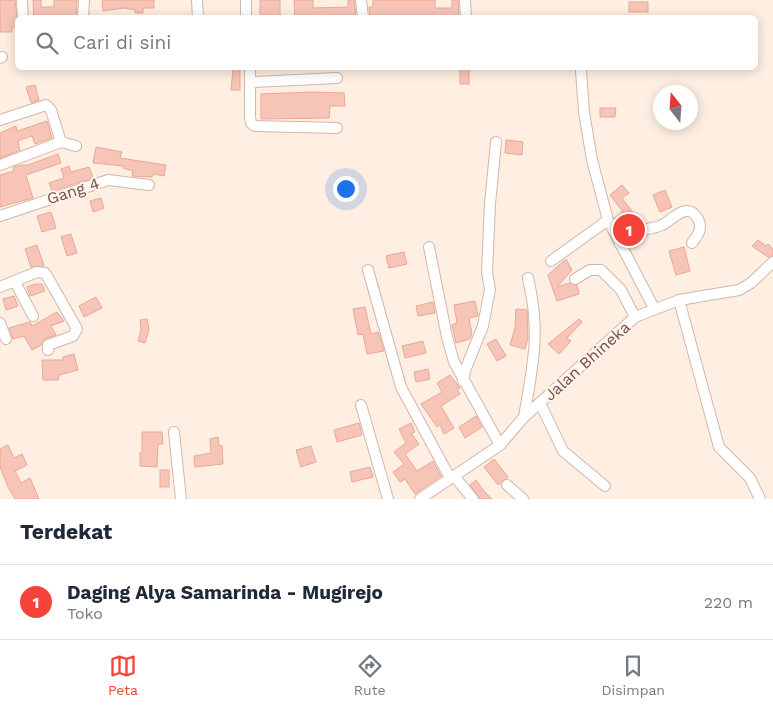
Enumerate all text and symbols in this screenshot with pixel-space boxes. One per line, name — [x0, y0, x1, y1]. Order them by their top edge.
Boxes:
search box — [15, 15, 758, 70]
icon: search — [33, 29, 61, 57]
text: Cari di sini — [73, 31, 171, 54]
north arrow — [653, 85, 698, 130]
street label: Gang 4 — [44, 174, 102, 208]
your location — [333, 176, 359, 202]
pin: 1 — [613, 211, 645, 249]
street label: Jalan Bhineka — [540, 318, 634, 404]
text: Terdekat — [20, 519, 112, 544]
text: Daging Alya Samarinda - Mugirejo — [67, 581, 383, 604]
text: 1 — [33, 593, 39, 612]
text: 220 m — [704, 593, 753, 612]
text: Toko — [67, 604, 103, 623]
tab: Peta — [108, 652, 138, 698]
tab: Rute — [354, 652, 386, 698]
tab: Disimpan — [601, 652, 665, 698]

